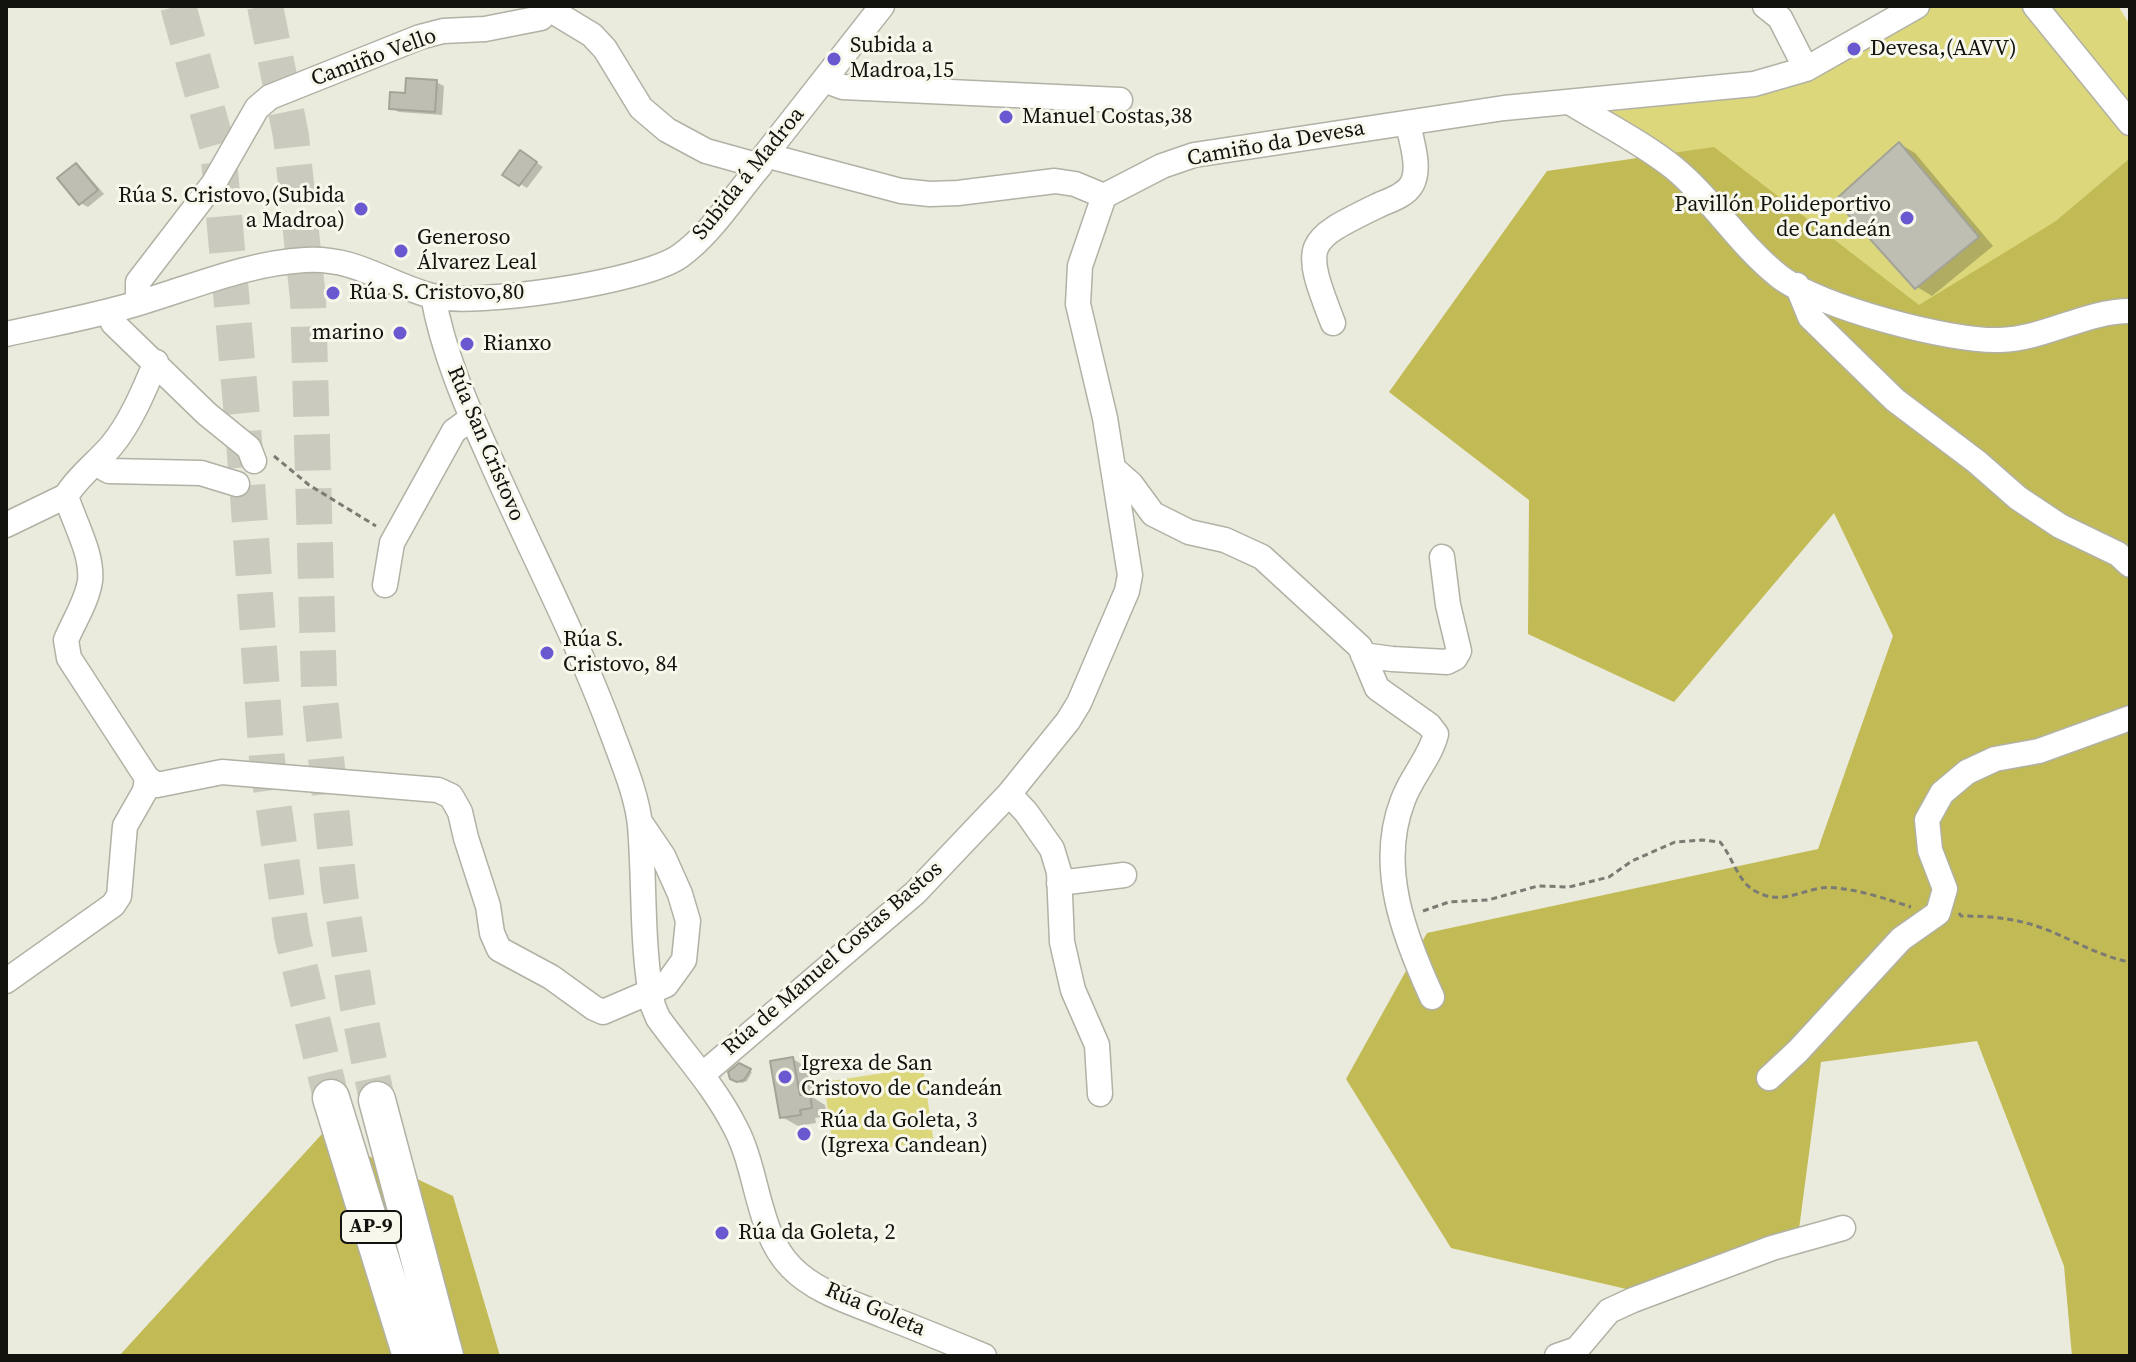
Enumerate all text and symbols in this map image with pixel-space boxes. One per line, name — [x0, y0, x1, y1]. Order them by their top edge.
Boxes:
street label: Camiño Vello — [308, 23, 440, 93]
place label: Subida a Madroa,15 — [850, 33, 954, 84]
place label: Devesa,(AAVV) — [1870, 36, 2017, 62]
marker: Devesa,(AAVV) — [1845, 40, 1863, 58]
marker: Subida a Madroa,15 — [825, 50, 843, 68]
street label: Subida á Madroa — [687, 102, 811, 246]
place label: Manuel Costas,38 — [1022, 104, 1193, 130]
marker: Manuel Costas,38 — [997, 108, 1015, 126]
street label: Camiño da Devesa — [1185, 115, 1367, 173]
place label: Rúa S. Cristovo,(Subida a Madroa) — [118, 183, 345, 234]
place label: Pavillón Polideportivo de Candeán — [1674, 192, 1891, 244]
marker: Rúa S. Cristovo,(Subida a Madroa) — [352, 200, 370, 218]
marker: Pavillón Polideportivo de Candeán — [1898, 209, 1916, 227]
place label: Generoso Álvarez Leal — [417, 225, 537, 276]
marker: Generoso Álvarez Leal — [392, 242, 410, 260]
place label: Rúa S. Cristovo,80 — [349, 280, 524, 306]
marker: Rúa S. Cristovo,80 — [324, 284, 342, 302]
place label: marino — [312, 320, 384, 346]
marker: marino — [391, 324, 409, 342]
place label: Rianxo — [483, 331, 552, 357]
marker: Rianxo — [458, 335, 476, 353]
street label: Rúa San Cristovo — [441, 363, 529, 525]
place label: Rúa S. Cristovo, 84 — [563, 627, 678, 678]
marker: Rúa S. Cristovo, 84 — [538, 644, 556, 662]
street label: Rúa de Manuel Costas Bastos — [718, 856, 948, 1062]
place label: Igrexa de San Cristovo de Candeán — [801, 1051, 1002, 1102]
marker: Igrexa de San Cristovo de Candeán — [776, 1068, 794, 1086]
place label: Rúa da Goleta, 3 (Igrexa Candean) — [820, 1108, 988, 1160]
marker: Rúa da Goleta, 3 (Igrexa Candean) — [795, 1125, 813, 1143]
road number: AP-9 — [341, 1211, 401, 1243]
place label: Rúa da Goleta, 2 — [738, 1220, 896, 1246]
marker: Rúa da Goleta, 2 — [713, 1224, 731, 1242]
street label: Rúa Goleta — [821, 1277, 929, 1343]

